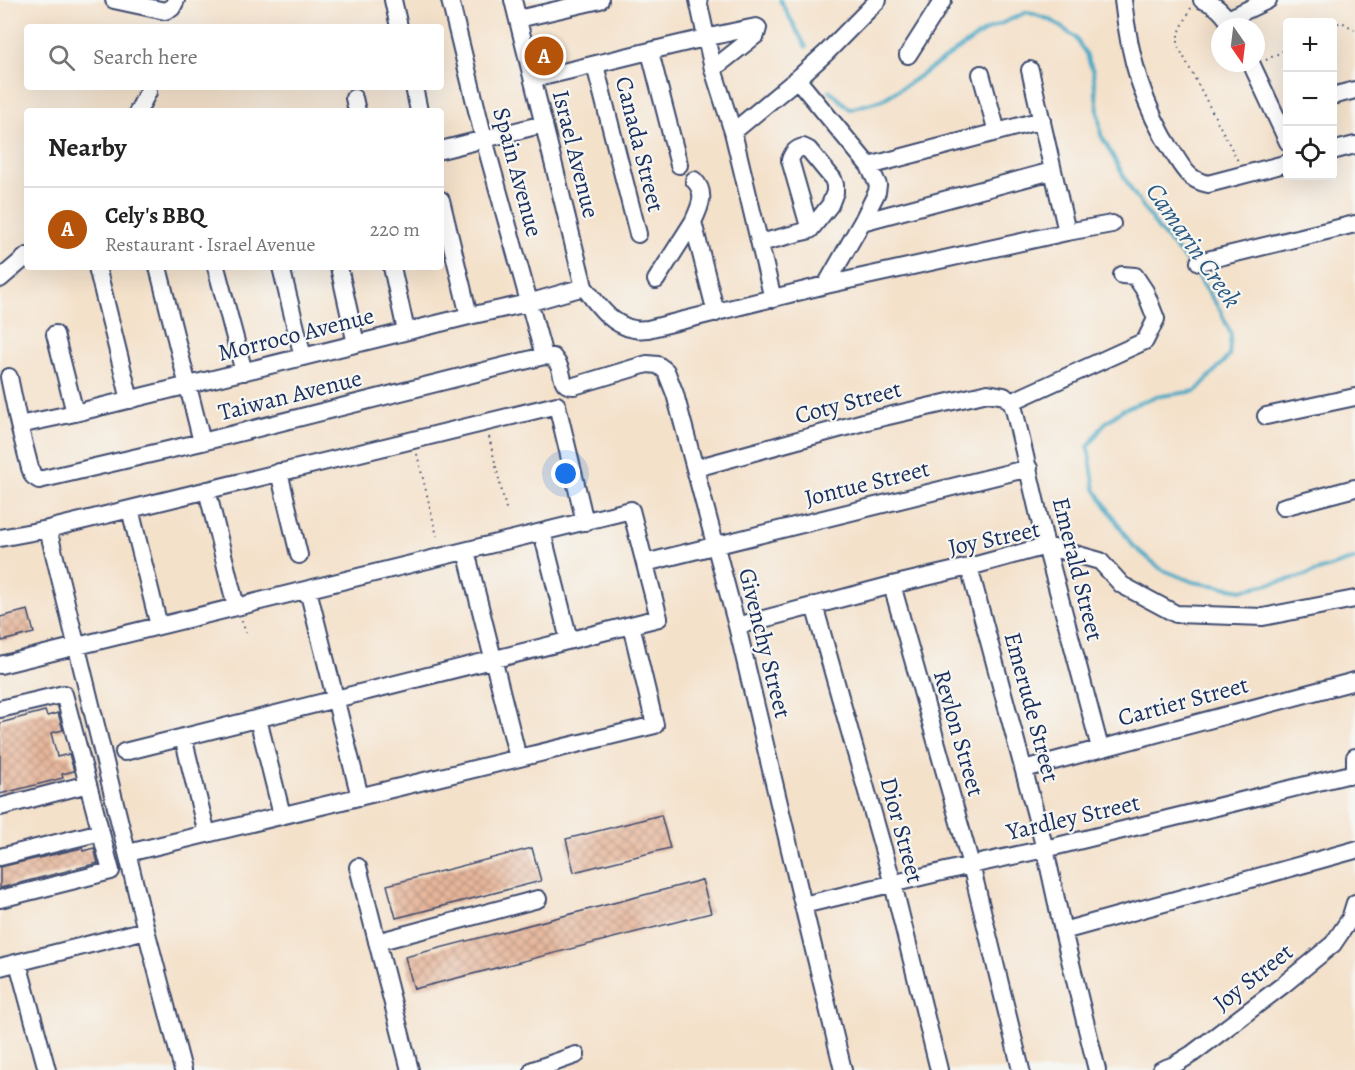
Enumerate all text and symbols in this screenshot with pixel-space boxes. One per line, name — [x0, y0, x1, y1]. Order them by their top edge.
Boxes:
north arrow — [1211, 18, 1265, 72]
map controls — [1283, 18, 1337, 180]
button: + — [1283, 18, 1337, 72]
search box — [24, 24, 444, 90]
pin: A — [524, 34, 564, 78]
icon: search — [45, 41, 78, 74]
text: Search here — [93, 42, 198, 72]
button: − — [1283, 72, 1337, 126]
street label: Canada Street — [608, 73, 672, 215]
street label: Israel Avenue — [545, 87, 607, 221]
street label: Spain Avenue — [485, 104, 551, 240]
button: locate — [1283, 126, 1337, 180]
text: Nearby — [48, 130, 127, 165]
water label: Camarin Creek — [1138, 176, 1250, 315]
text: Cely's BBQ — [105, 201, 205, 231]
text: A — [61, 216, 74, 243]
text: 220 m — [370, 216, 420, 243]
text: Restaurant · Israel Avenue — [105, 231, 316, 258]
street label: Morroco Avenue — [215, 299, 377, 369]
street label: Taiwan Avenue — [215, 362, 365, 428]
street label: Coty Street — [791, 372, 905, 432]
street label: Jontue Street — [801, 452, 933, 514]
your location — [551, 459, 580, 488]
street label: Emerald Street — [1045, 494, 1111, 644]
street label: Joy Street — [945, 513, 1043, 563]
street label: Givenchy Street — [731, 565, 799, 721]
street label: Emerude Street — [997, 629, 1067, 785]
street label: Revlon Street — [926, 666, 992, 800]
street label: Cartier Street — [1114, 668, 1252, 734]
street label: Dior Street — [872, 773, 932, 887]
street label: Yardley Street — [1002, 786, 1143, 848]
street label: Joy Street — [1207, 936, 1300, 1018]

